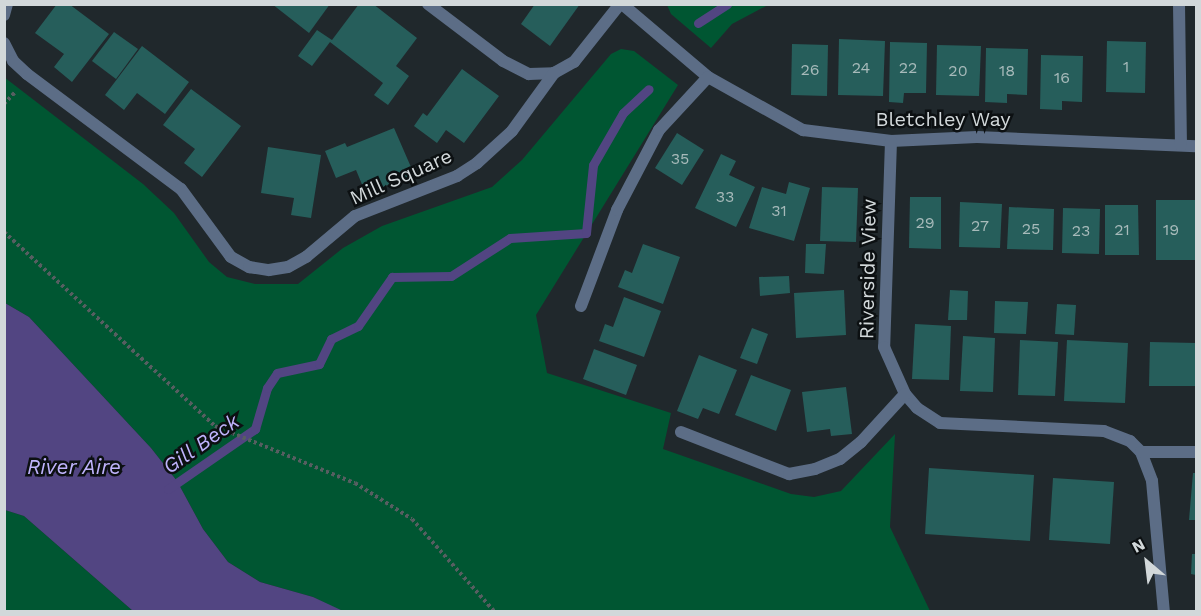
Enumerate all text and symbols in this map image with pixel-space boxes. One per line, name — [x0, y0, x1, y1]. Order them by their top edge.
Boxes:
house number: 1 — [1123, 57, 1129, 77]
house number: 24 — [852, 58, 870, 78]
house number: 22 — [899, 58, 917, 78]
house number: 26 — [800, 60, 820, 80]
house number: 20 — [948, 61, 968, 81]
house number: 18 — [999, 61, 1015, 81]
house number: 16 — [1054, 68, 1070, 88]
street label: Bletchley Way — [875, 107, 1011, 131]
street label: Mill Square — [346, 144, 456, 210]
house number: 35 — [671, 149, 689, 169]
house number: 33 — [716, 187, 734, 207]
street label: Riverside View — [855, 198, 881, 340]
house number: 31 — [771, 201, 787, 221]
house number: 29 — [915, 213, 935, 233]
house number: 27 — [971, 216, 989, 236]
house number: 25 — [1022, 219, 1040, 239]
house number: 21 — [1114, 220, 1130, 240]
house number: 19 — [1163, 220, 1179, 240]
house number: 23 — [1072, 221, 1090, 241]
water label: Gill Beck — [158, 408, 244, 480]
water label: River Aire — [26, 454, 122, 480]
north arrow — [1117, 532, 1177, 592]
text: N — [1129, 534, 1148, 557]

